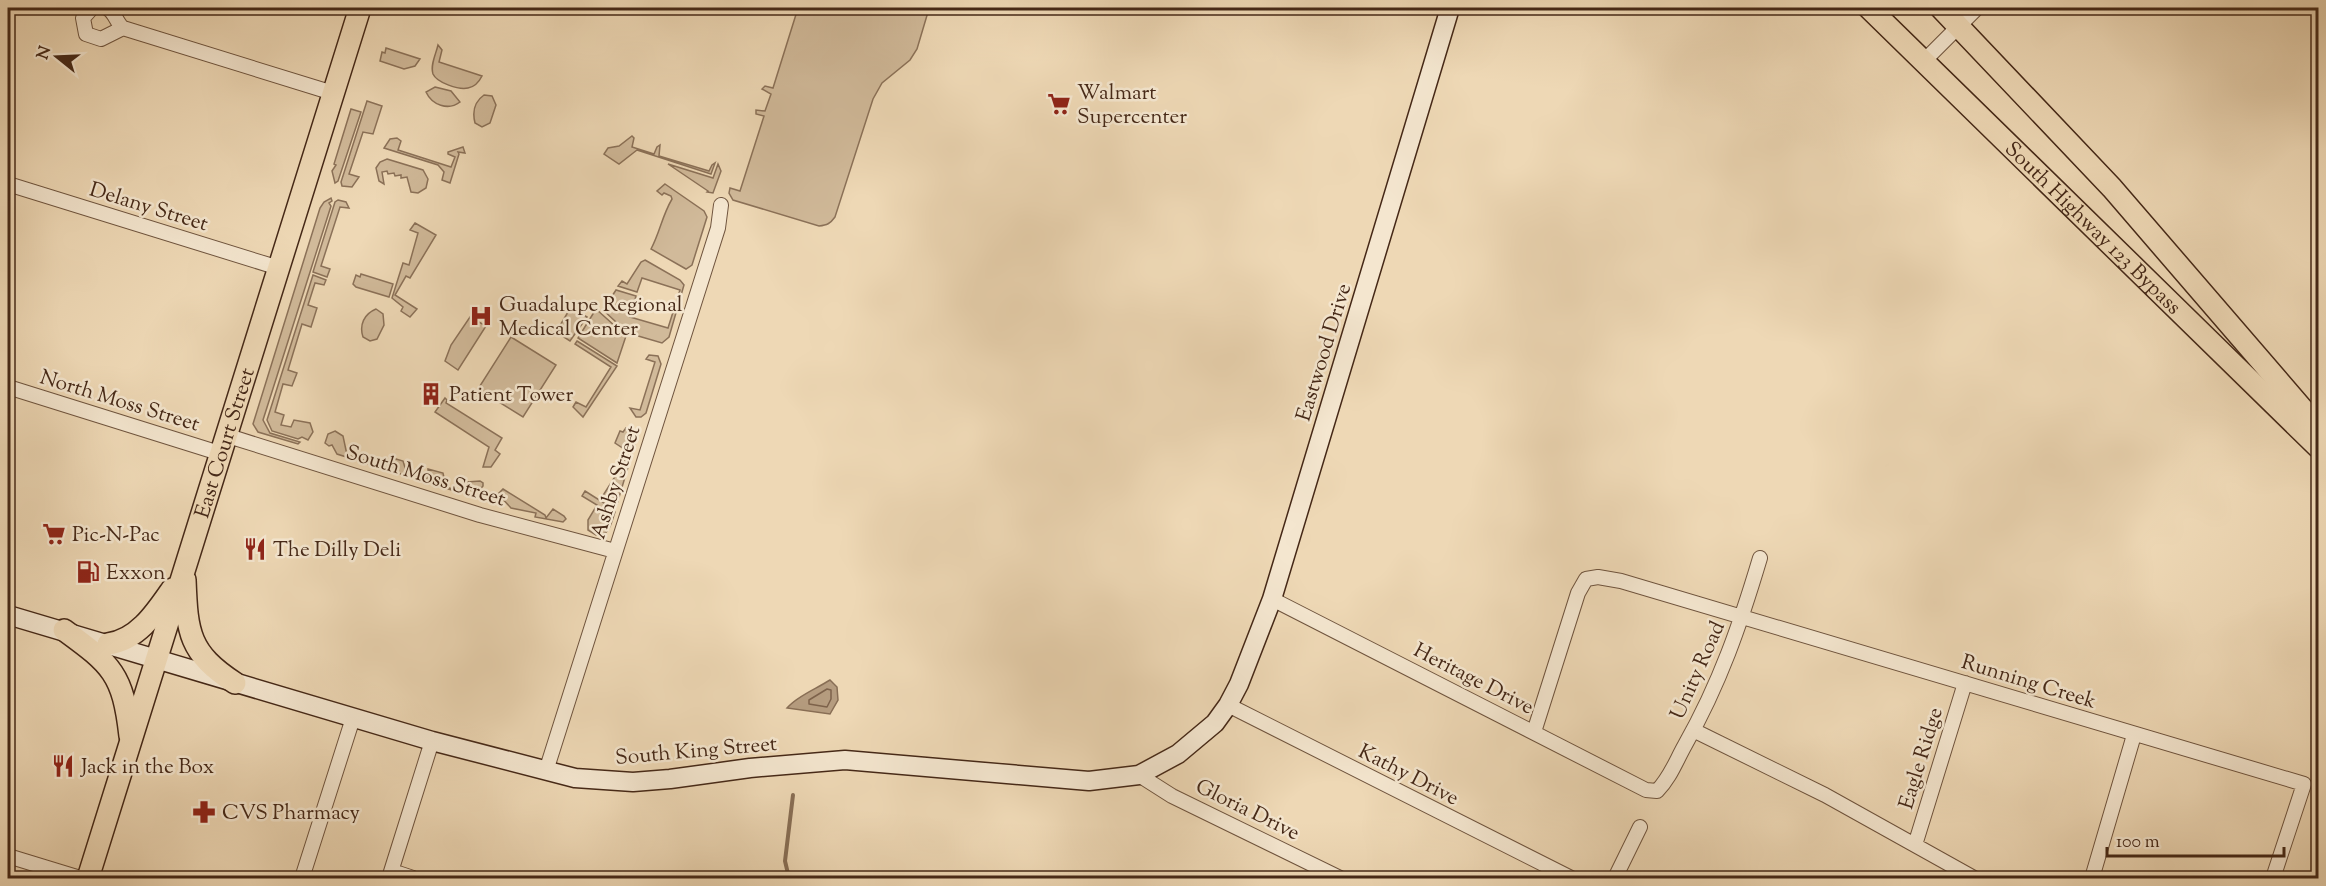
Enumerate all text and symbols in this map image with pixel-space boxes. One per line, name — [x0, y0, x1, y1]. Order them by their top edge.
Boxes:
north arrow — [27, 27, 87, 87]
text: N — [32, 43, 58, 63]
place label: Walmart Supercenter — [1077, 79, 1187, 133]
supermarket icon: Walmart Supercenter — [1046, 91, 1072, 117]
street label: South Highway 123 Bypass — [1997, 136, 2187, 322]
street label: Delany Street — [85, 176, 212, 240]
street label: Eastwood Drive — [1290, 280, 1360, 425]
place label: Guadalupe Regional Medical Center — [499, 291, 683, 345]
hospital icon: Guadalupe Regional Medical Center — [468, 303, 494, 329]
street label: North Moss Street — [36, 363, 203, 440]
street label: East Court Street — [188, 364, 264, 522]
building icon: Patient Tower — [418, 381, 444, 407]
place label: Patient Tower — [449, 381, 573, 411]
street label: Ashby Street — [584, 422, 649, 543]
street label: South Moss Street — [342, 438, 509, 515]
supermarket icon: Pic-N-Pac — [41, 521, 67, 547]
place label: Pic-N-Pac — [72, 521, 160, 551]
restaurant icon: The Dilly Deli — [242, 536, 268, 562]
place label: The Dilly Deli — [273, 536, 401, 566]
fuel station icon: Exxon — [75, 559, 101, 585]
place label: Exxon — [106, 559, 165, 589]
street label: Unity Road — [1664, 617, 1734, 725]
street label: Heritage Drive — [1408, 637, 1539, 723]
street label: Running Creek — [1957, 648, 2100, 718]
street label: Eagle Ridge — [1892, 704, 1952, 813]
street label: South King Street — [614, 730, 778, 774]
street label: Kathy Drive — [1353, 738, 1464, 814]
restaurant icon: Jack in the Box — [50, 753, 76, 779]
place label: Jack in the Box — [80, 753, 214, 783]
street label: Gloria Drive — [1190, 773, 1304, 849]
pharmacy icon: CVS Pharmacy — [191, 799, 217, 825]
place label: CVS Pharmacy — [222, 799, 360, 829]
scale bar — [2107, 820, 2284, 858]
text: 100 m — [2116, 830, 2160, 856]

